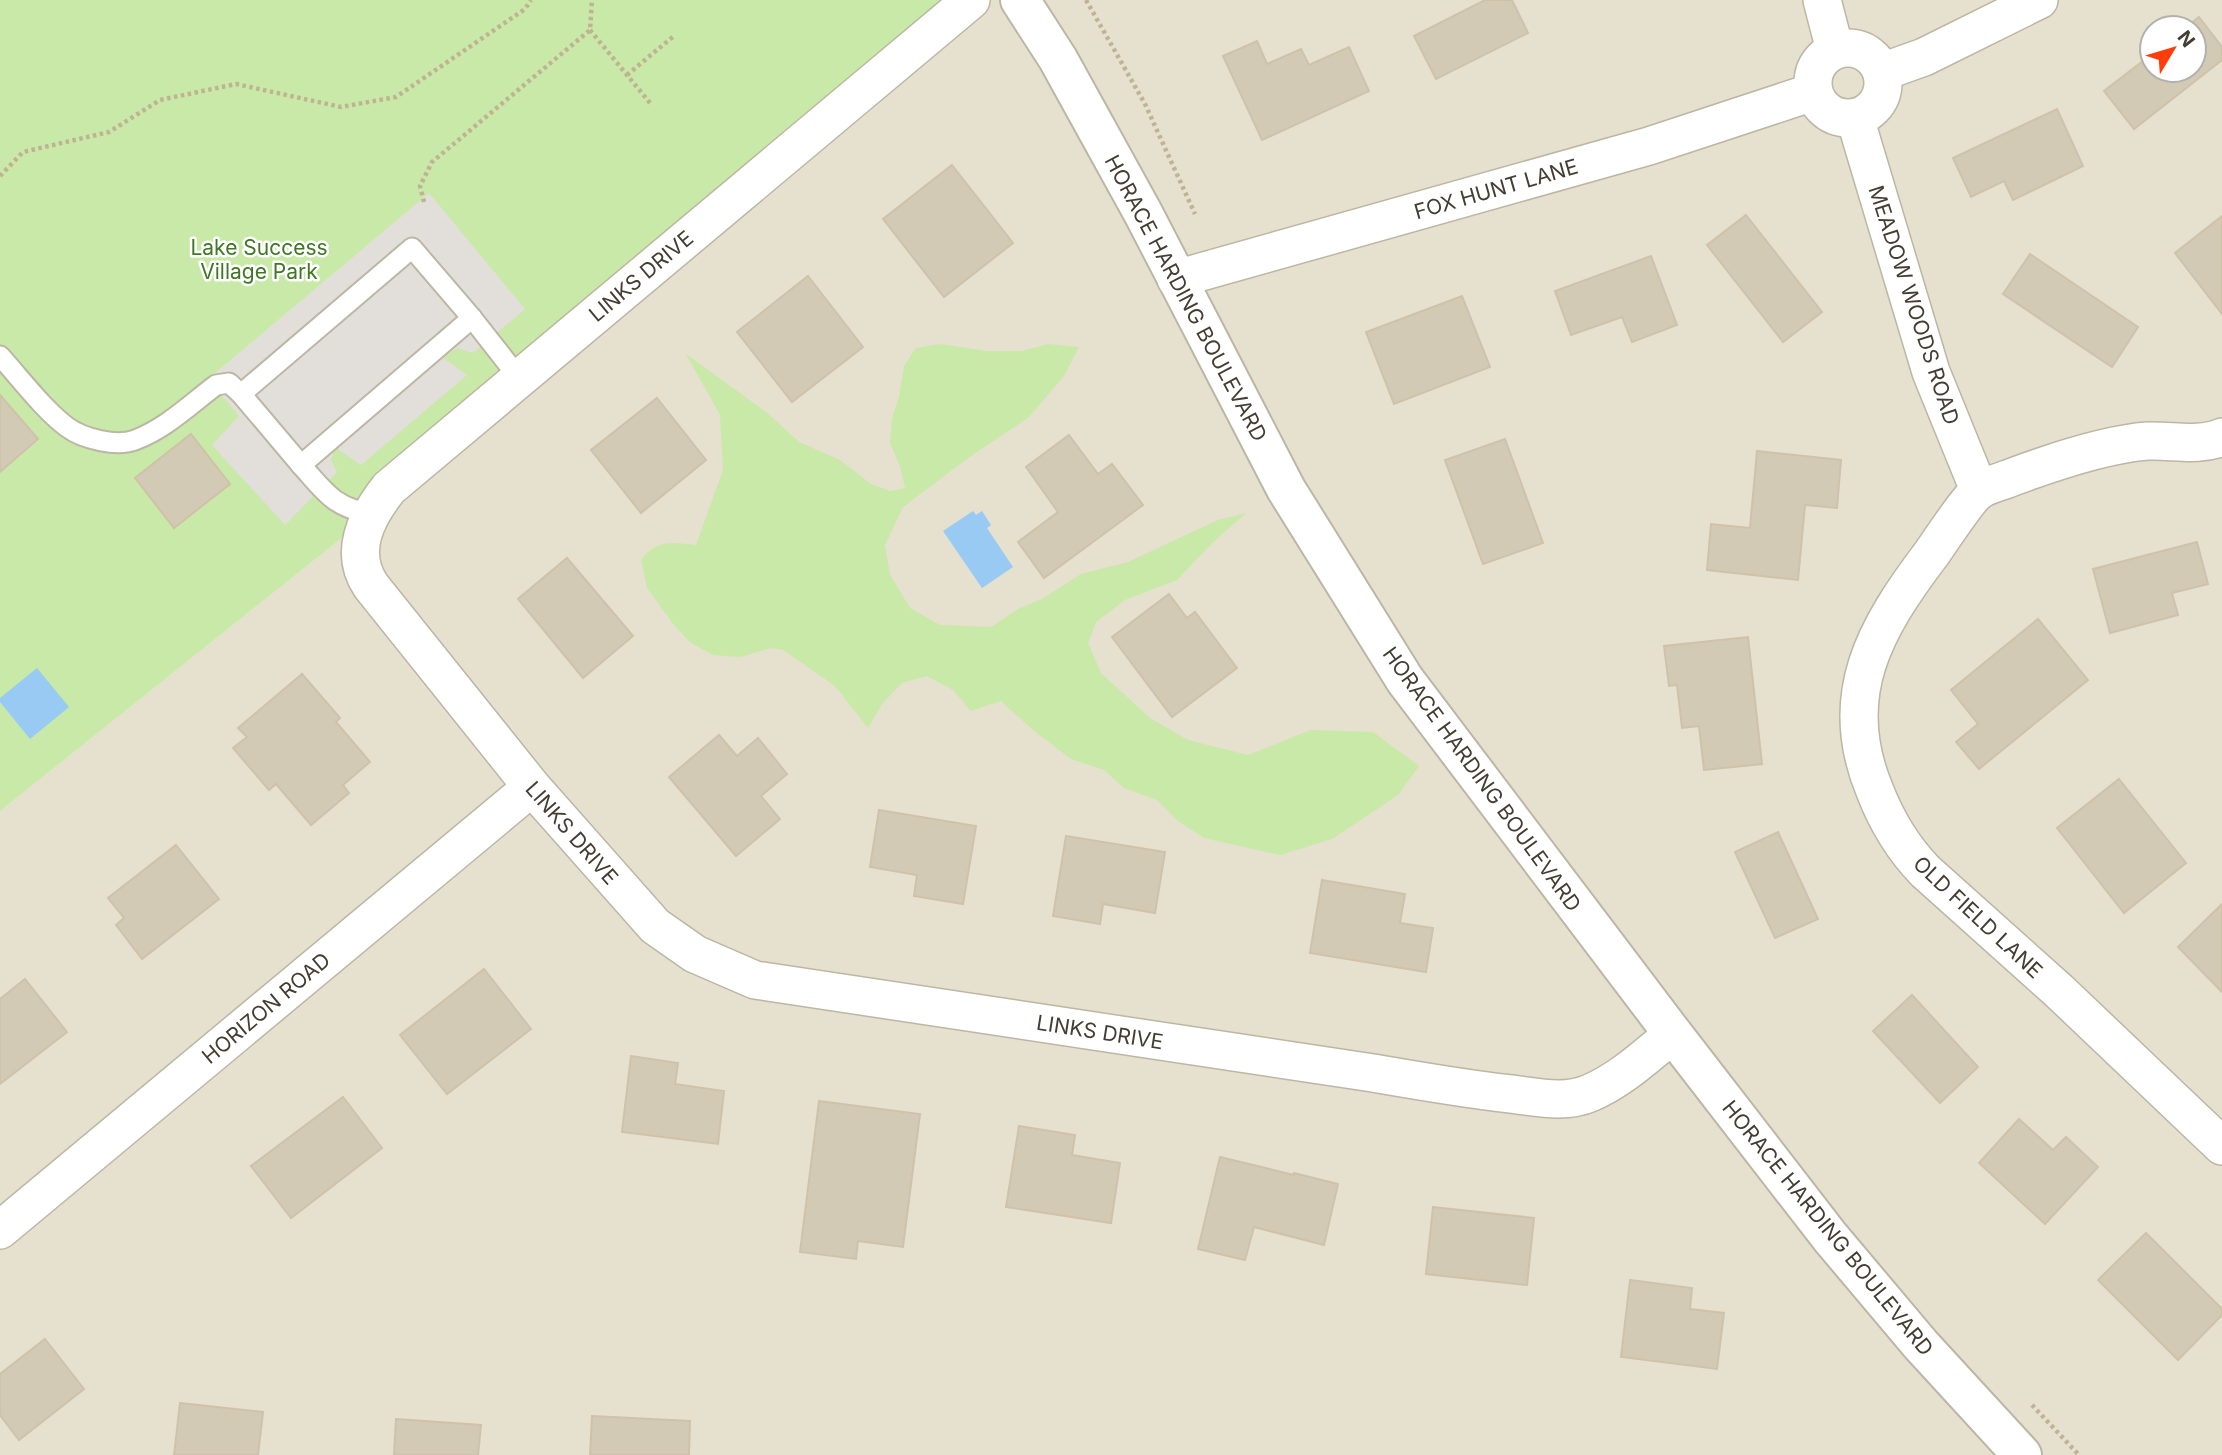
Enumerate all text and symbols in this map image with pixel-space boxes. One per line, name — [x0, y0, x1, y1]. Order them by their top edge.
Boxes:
north arrow — [2138, 14, 2208, 84]
text: N — [2172, 26, 2200, 52]
street label: HORACE HARDING BOULEVARD — [1100, 151, 1272, 445]
street label: FOX HUNT LANE — [1411, 154, 1581, 224]
street label: MEADOW WOODS ROAD — [1864, 182, 1964, 428]
street label: LINKS DRIVE — [584, 225, 698, 327]
park label: Lake Success Village Park — [190, 235, 328, 284]
street label: HORACE HARDING BOULEVARD — [1378, 642, 1586, 916]
street label: LINKS DRIVE — [521, 776, 623, 890]
street label: OLD FIELD LANE — [1908, 851, 2048, 983]
street label: HORIZON ROAD — [197, 947, 335, 1069]
street label: LINKS DRIVE — [1035, 1010, 1165, 1054]
street label: HORACE HARDING BOULEVARD — [1717, 1095, 1939, 1361]

